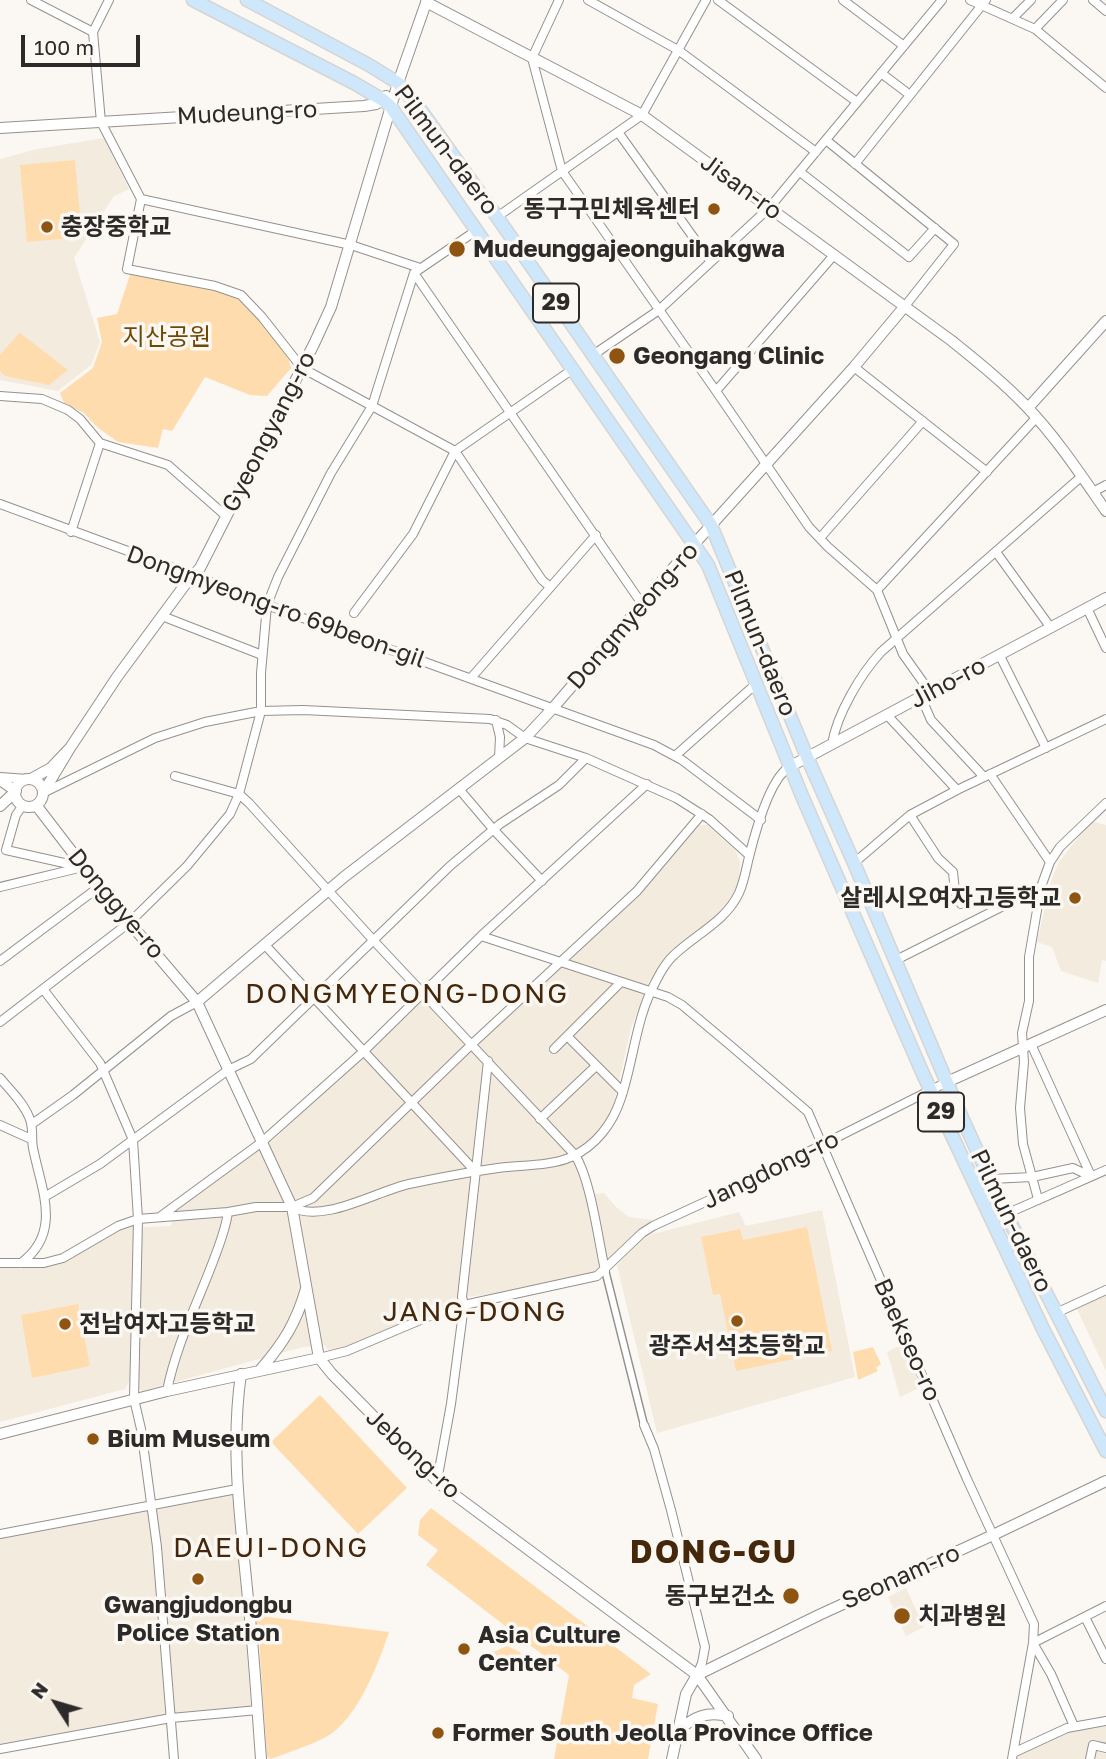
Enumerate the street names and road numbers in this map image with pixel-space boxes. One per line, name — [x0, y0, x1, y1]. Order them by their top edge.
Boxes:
street label: Pilmun-daero — [388, 79, 504, 221]
street label: Mudeung-ro — [176, 95, 318, 131]
street label: Jisan-ro — [695, 148, 787, 226]
road number: 29 — [533, 284, 579, 322]
street label: Gyeongyang-ro — [216, 347, 322, 517]
street label: Dongmyeong-ro — [561, 537, 705, 695]
street label: Dongmyeong-ro 69beon-gil — [123, 539, 429, 675]
street label: Pilmun-daero — [718, 566, 802, 720]
street label: Jiho-ro — [905, 651, 991, 715]
street label: Donggye-ro — [62, 843, 170, 965]
road number: 29 — [918, 1092, 964, 1132]
street label: Jangdong-ro — [698, 1125, 844, 1215]
street label: Pilmun-daero — [964, 1145, 1058, 1297]
street label: Baekseo-ro — [867, 1274, 947, 1406]
street label: Jebong-ro — [360, 1403, 466, 1505]
street label: Seonam-ro — [838, 1538, 964, 1616]

